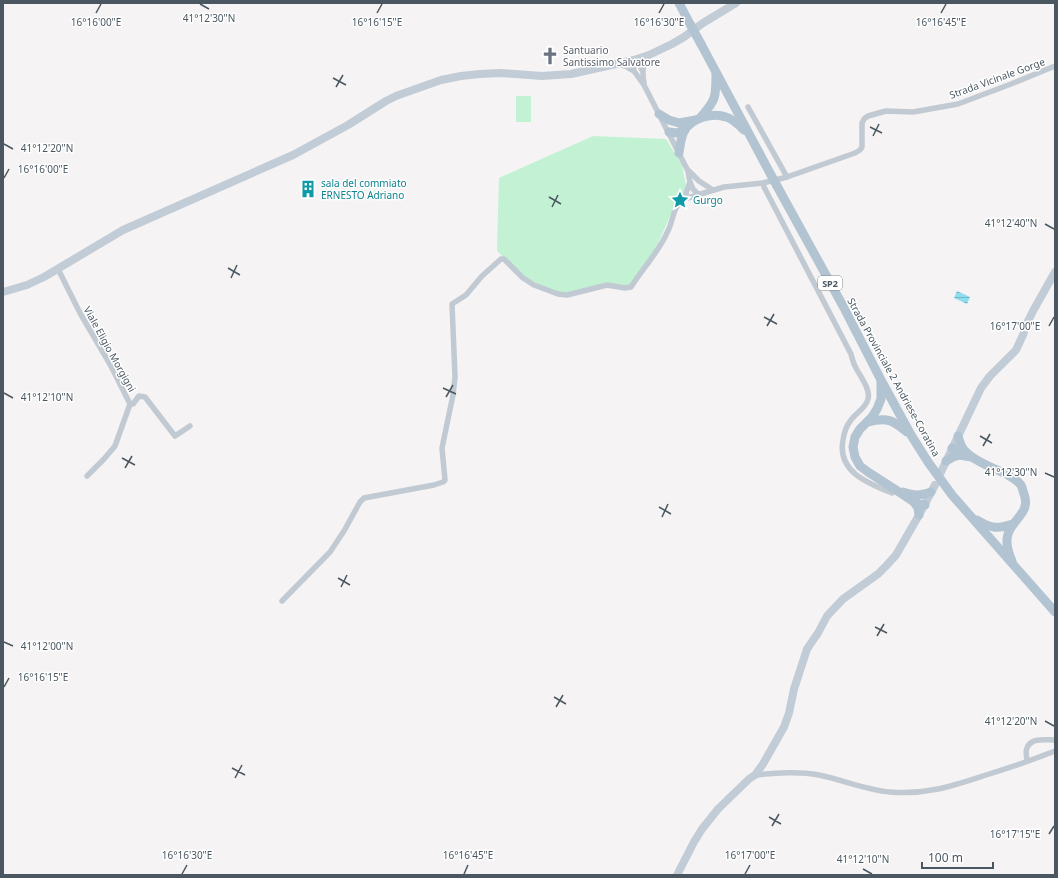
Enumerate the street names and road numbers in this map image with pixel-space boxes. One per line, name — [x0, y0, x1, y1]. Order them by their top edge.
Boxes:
street label: Strada Vicinale Gorge — [947, 54, 1047, 102]
road number: SP2 — [818, 276, 842, 290]
street label: Strada Provinciale 2 Andriese-Coratina — [844, 295, 944, 459]
street label: Viale Eligio Morgigni — [81, 304, 139, 394]

